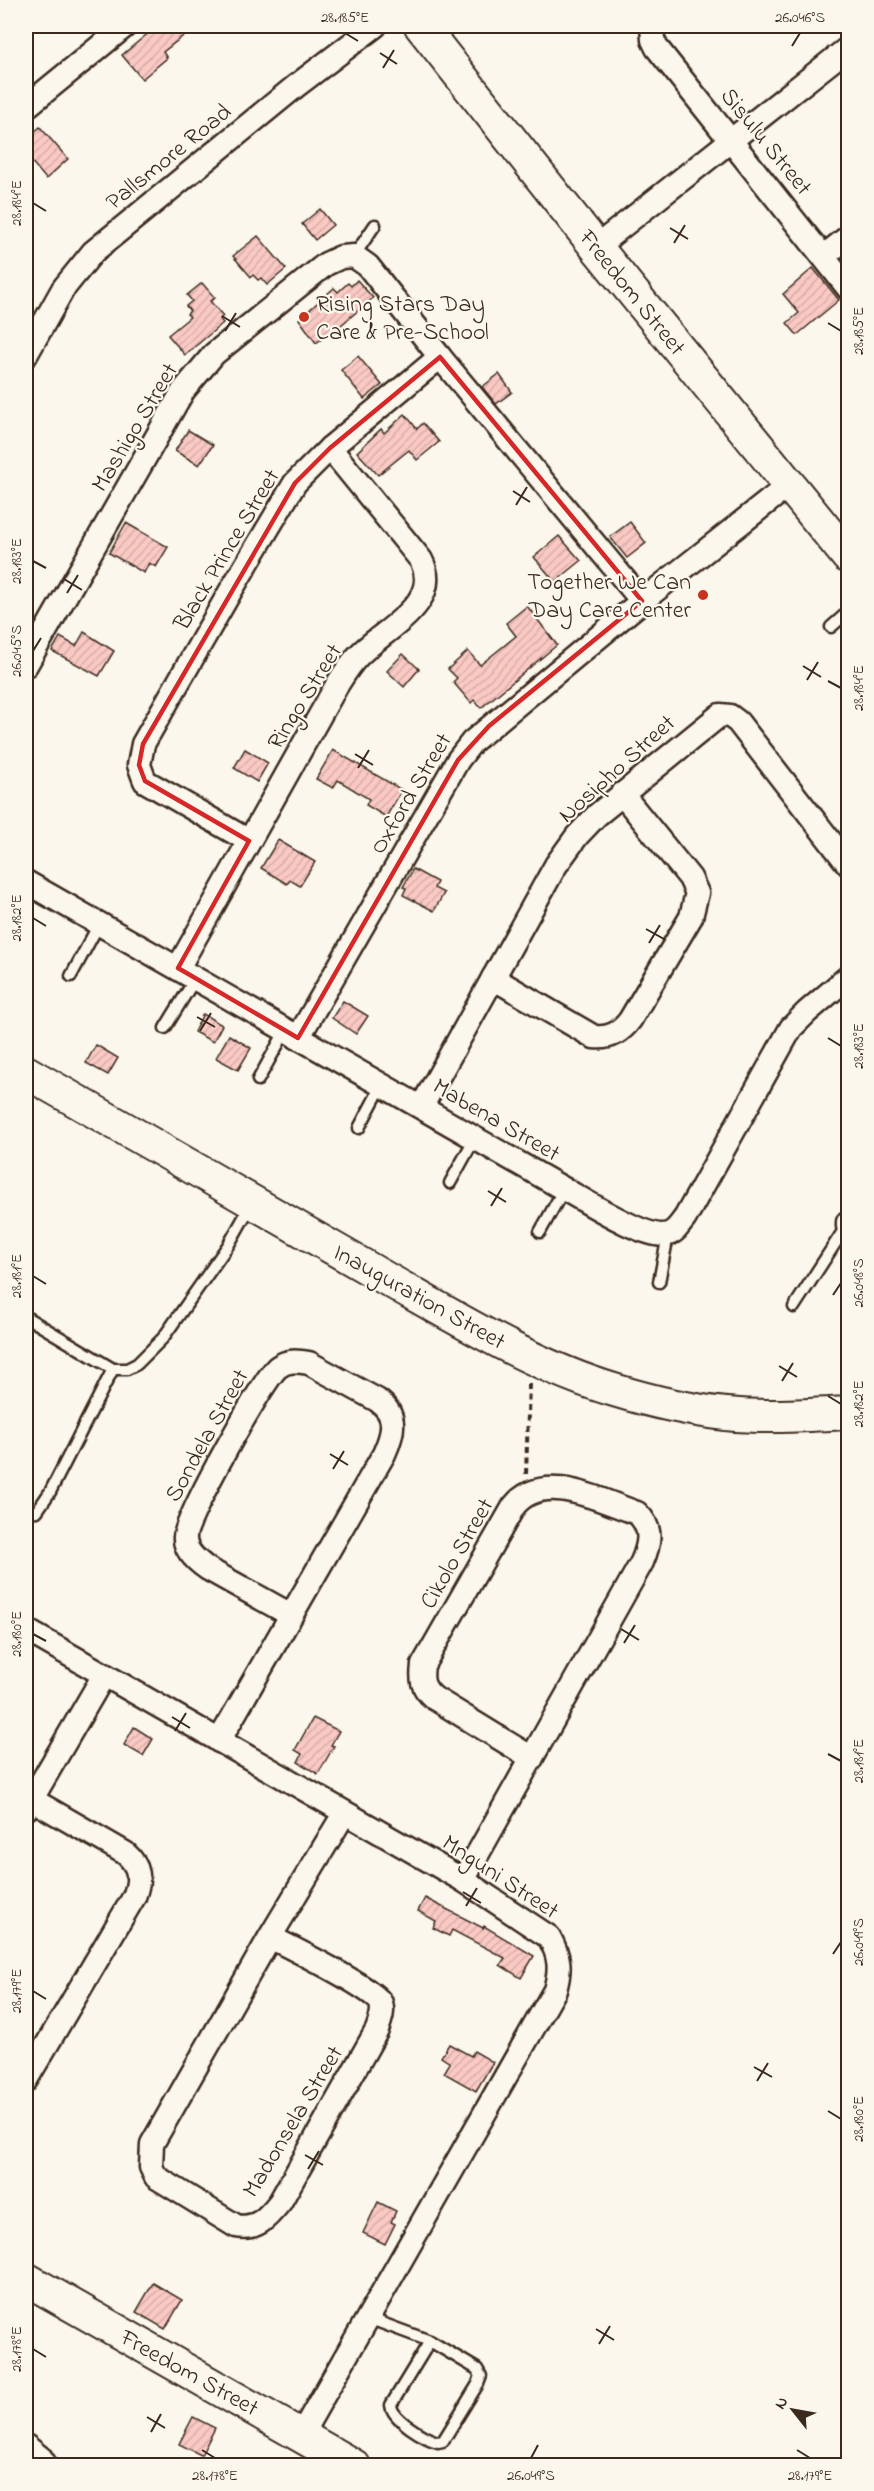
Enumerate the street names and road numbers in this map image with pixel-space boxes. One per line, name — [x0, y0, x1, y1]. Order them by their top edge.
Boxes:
street label: Sisulu Street — [711, 81, 819, 204]
street label: Pallsmore Road — [99, 96, 241, 220]
street label: Freedom Street — [568, 222, 693, 364]
street label: Mashigo Street — [84, 357, 189, 500]
street label: Black Prince Street — [166, 463, 290, 639]
street label: Ringo Street — [260, 638, 353, 757]
street label: Nosipho Street — [551, 707, 684, 832]
street label: Oxford Street — [362, 727, 462, 862]
street label: Mabena Street — [425, 1070, 566, 1172]
street label: Inauguration Street — [326, 1236, 511, 1360]
street label: Sondela Street — [157, 1363, 259, 1509]
street label: Cikolo Street — [412, 1492, 504, 1616]
street label: Mnguni Street — [434, 1827, 565, 1929]
street label: Madonsela Street — [235, 2040, 353, 2205]
street label: Freedom Street — [112, 2321, 264, 2427]

